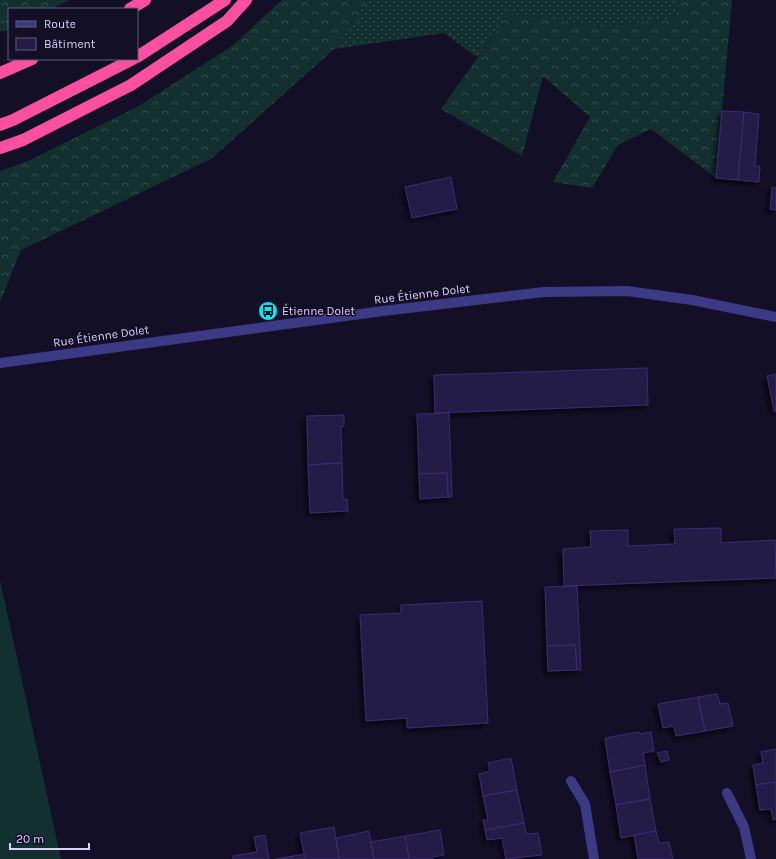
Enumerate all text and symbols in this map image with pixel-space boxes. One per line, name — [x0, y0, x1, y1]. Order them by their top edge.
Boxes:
legend — [8, 8, 138, 60]
text: Route — [44, 17, 76, 31]
text: Bâtiment — [44, 37, 96, 51]
street label: Rue Étienne Dolet — [373, 280, 471, 307]
bus stop icon: Étienne Dolet — [257, 300, 279, 322]
place label: Étienne Dolet — [282, 303, 355, 318]
street label: Rue Étienne Dolet — [52, 321, 150, 350]
scale bar — [10, 825, 89, 851]
text: 20 m — [16, 832, 44, 846]

